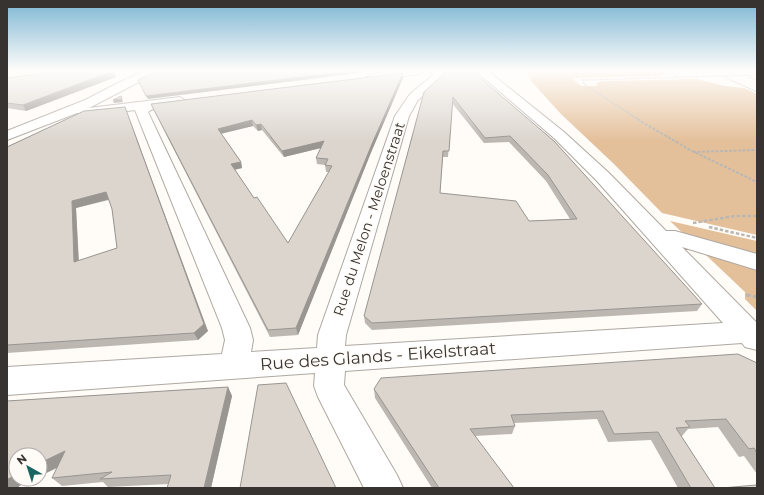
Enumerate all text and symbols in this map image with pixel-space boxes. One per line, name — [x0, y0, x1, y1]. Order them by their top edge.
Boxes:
street label: Rue du Melon - Meloenstraat — [329, 119, 409, 318]
street label: Rue des Glands - Eikelstraat — [259, 338, 497, 374]
north arrow — [8, 447, 48, 487]
text: N — [14, 451, 30, 467]

